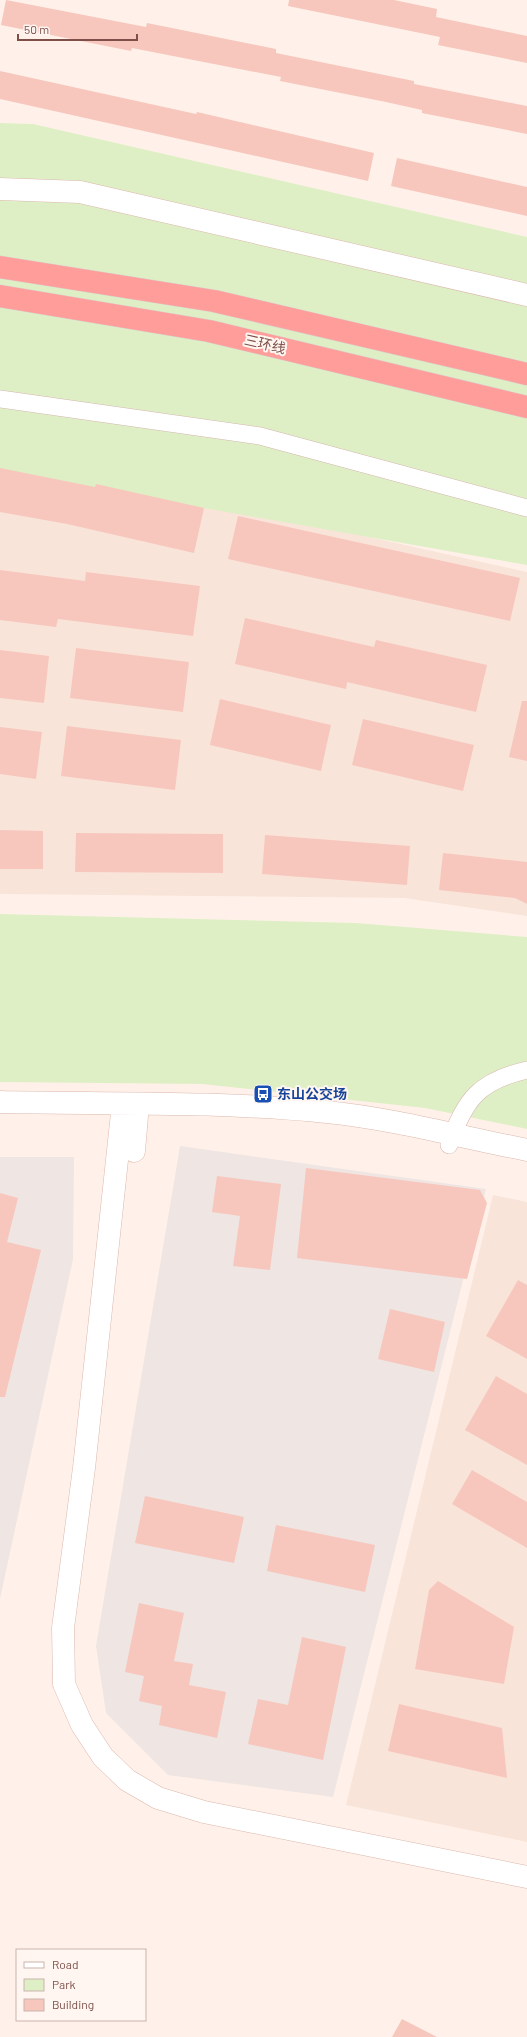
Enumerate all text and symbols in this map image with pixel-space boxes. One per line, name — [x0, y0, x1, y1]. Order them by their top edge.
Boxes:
scale bar — [18, 16, 137, 42]
text: 50 m — [24, 22, 49, 36]
street label: 三环线 — [243, 331, 287, 357]
bus stop icon: 东山公交场 — [252, 1083, 274, 1105]
place label: 东山公交场 — [277, 1085, 347, 1102]
legend — [16, 1949, 146, 2021]
text: Road — [52, 1957, 79, 1971]
text: Park — [52, 1977, 76, 1991]
text: Building — [52, 1997, 94, 2011]

